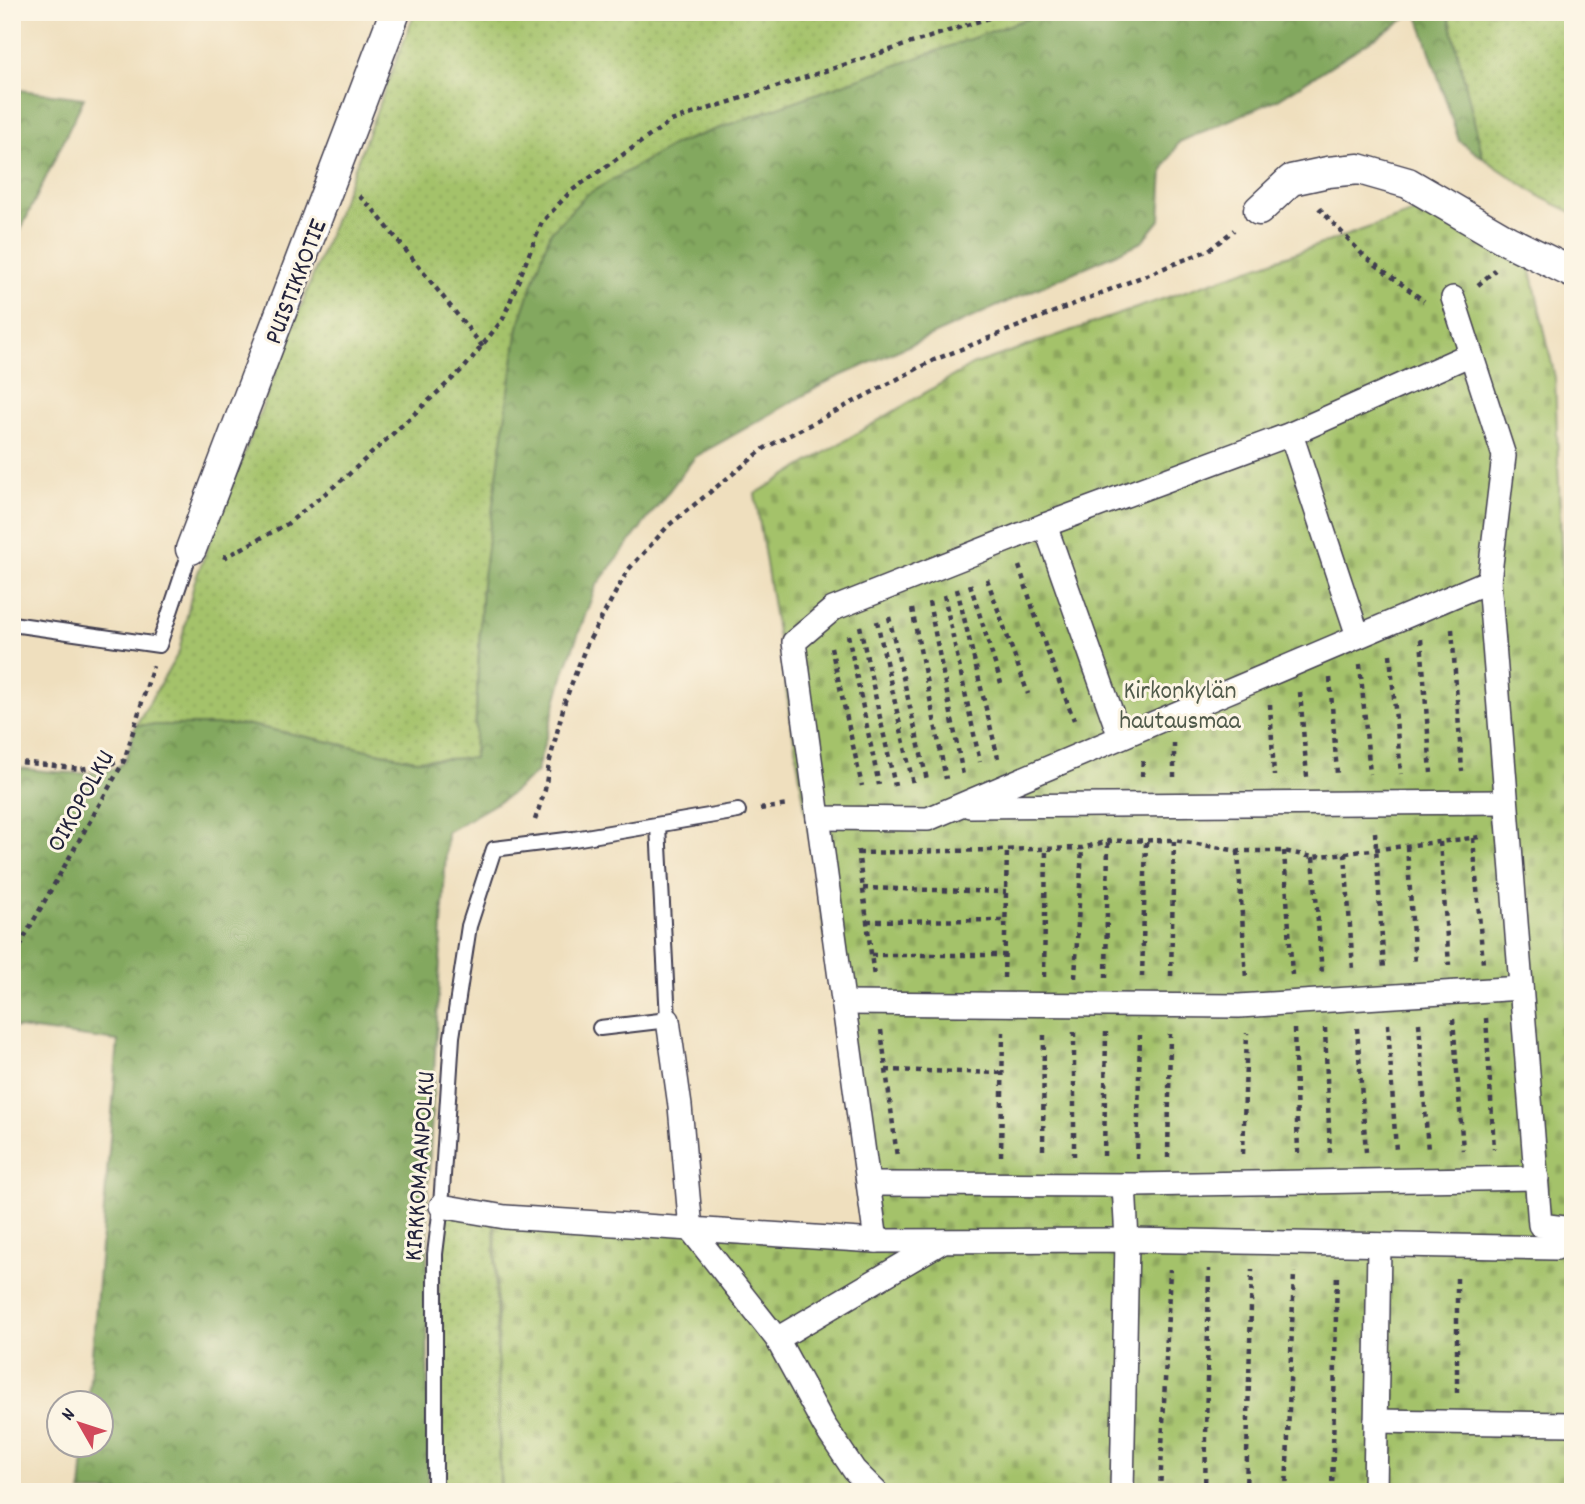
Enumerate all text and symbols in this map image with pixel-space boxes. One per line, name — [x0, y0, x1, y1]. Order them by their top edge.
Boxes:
street label: PUISTIKKOTIE — [256, 214, 338, 350]
park label: Kirkonkylän hautausmaa — [1119, 674, 1242, 741]
street label: OIKOPOLKU — [39, 744, 125, 860]
street label: KIRKKOMAANPOLKU — [396, 1070, 447, 1262]
north arrow — [46, 1388, 116, 1458]
text: N — [56, 1403, 83, 1428]

